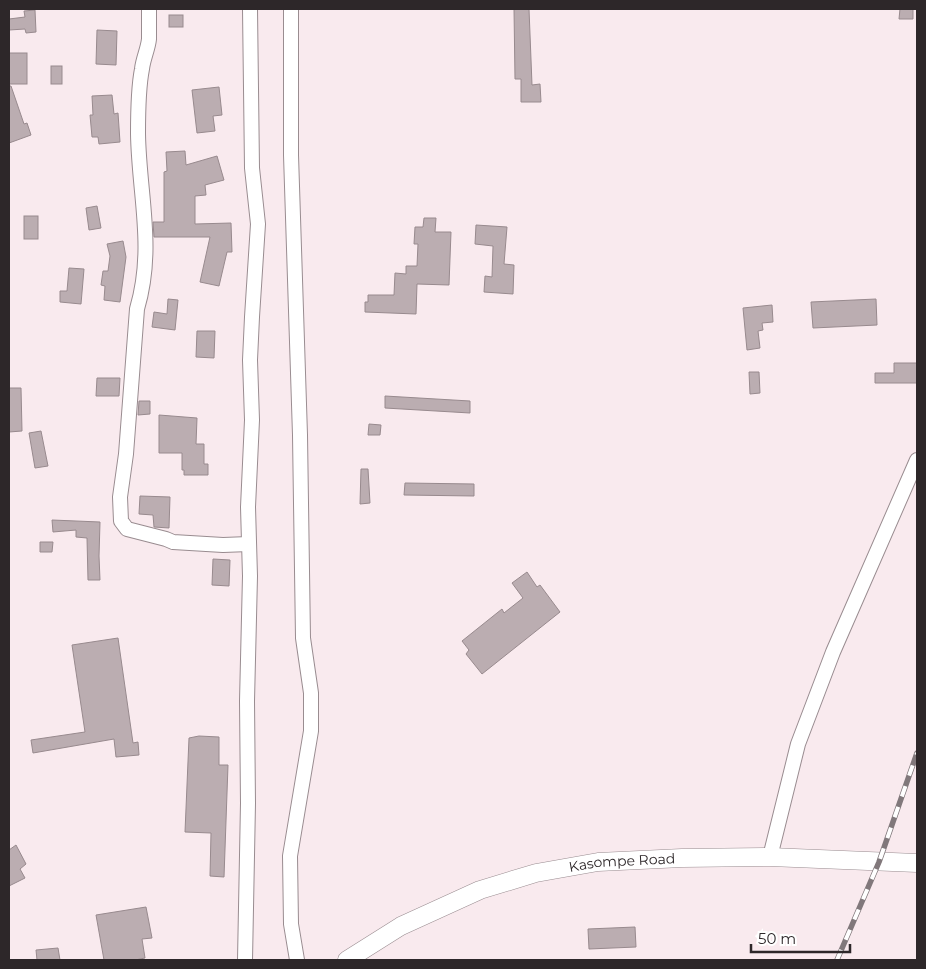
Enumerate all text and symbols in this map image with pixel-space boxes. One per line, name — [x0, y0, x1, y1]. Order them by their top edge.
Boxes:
street label: Kasompe Road — [567, 849, 676, 876]
scale bar — [751, 922, 850, 954]
text: 50 m — [758, 929, 796, 948]

